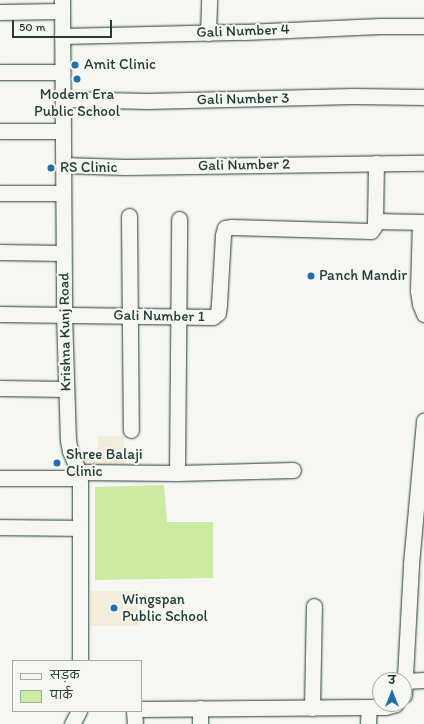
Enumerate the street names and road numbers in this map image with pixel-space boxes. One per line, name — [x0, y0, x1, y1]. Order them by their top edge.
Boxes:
street label: Gali Number 4 — [196, 20, 290, 42]
street label: Gali Number 3 — [196, 89, 290, 109]
street label: Gali Number 2 — [197, 155, 291, 175]
street label: Krishna Kunj Road — [55, 273, 75, 391]
street label: Gali Number 1 — [113, 306, 205, 326]

